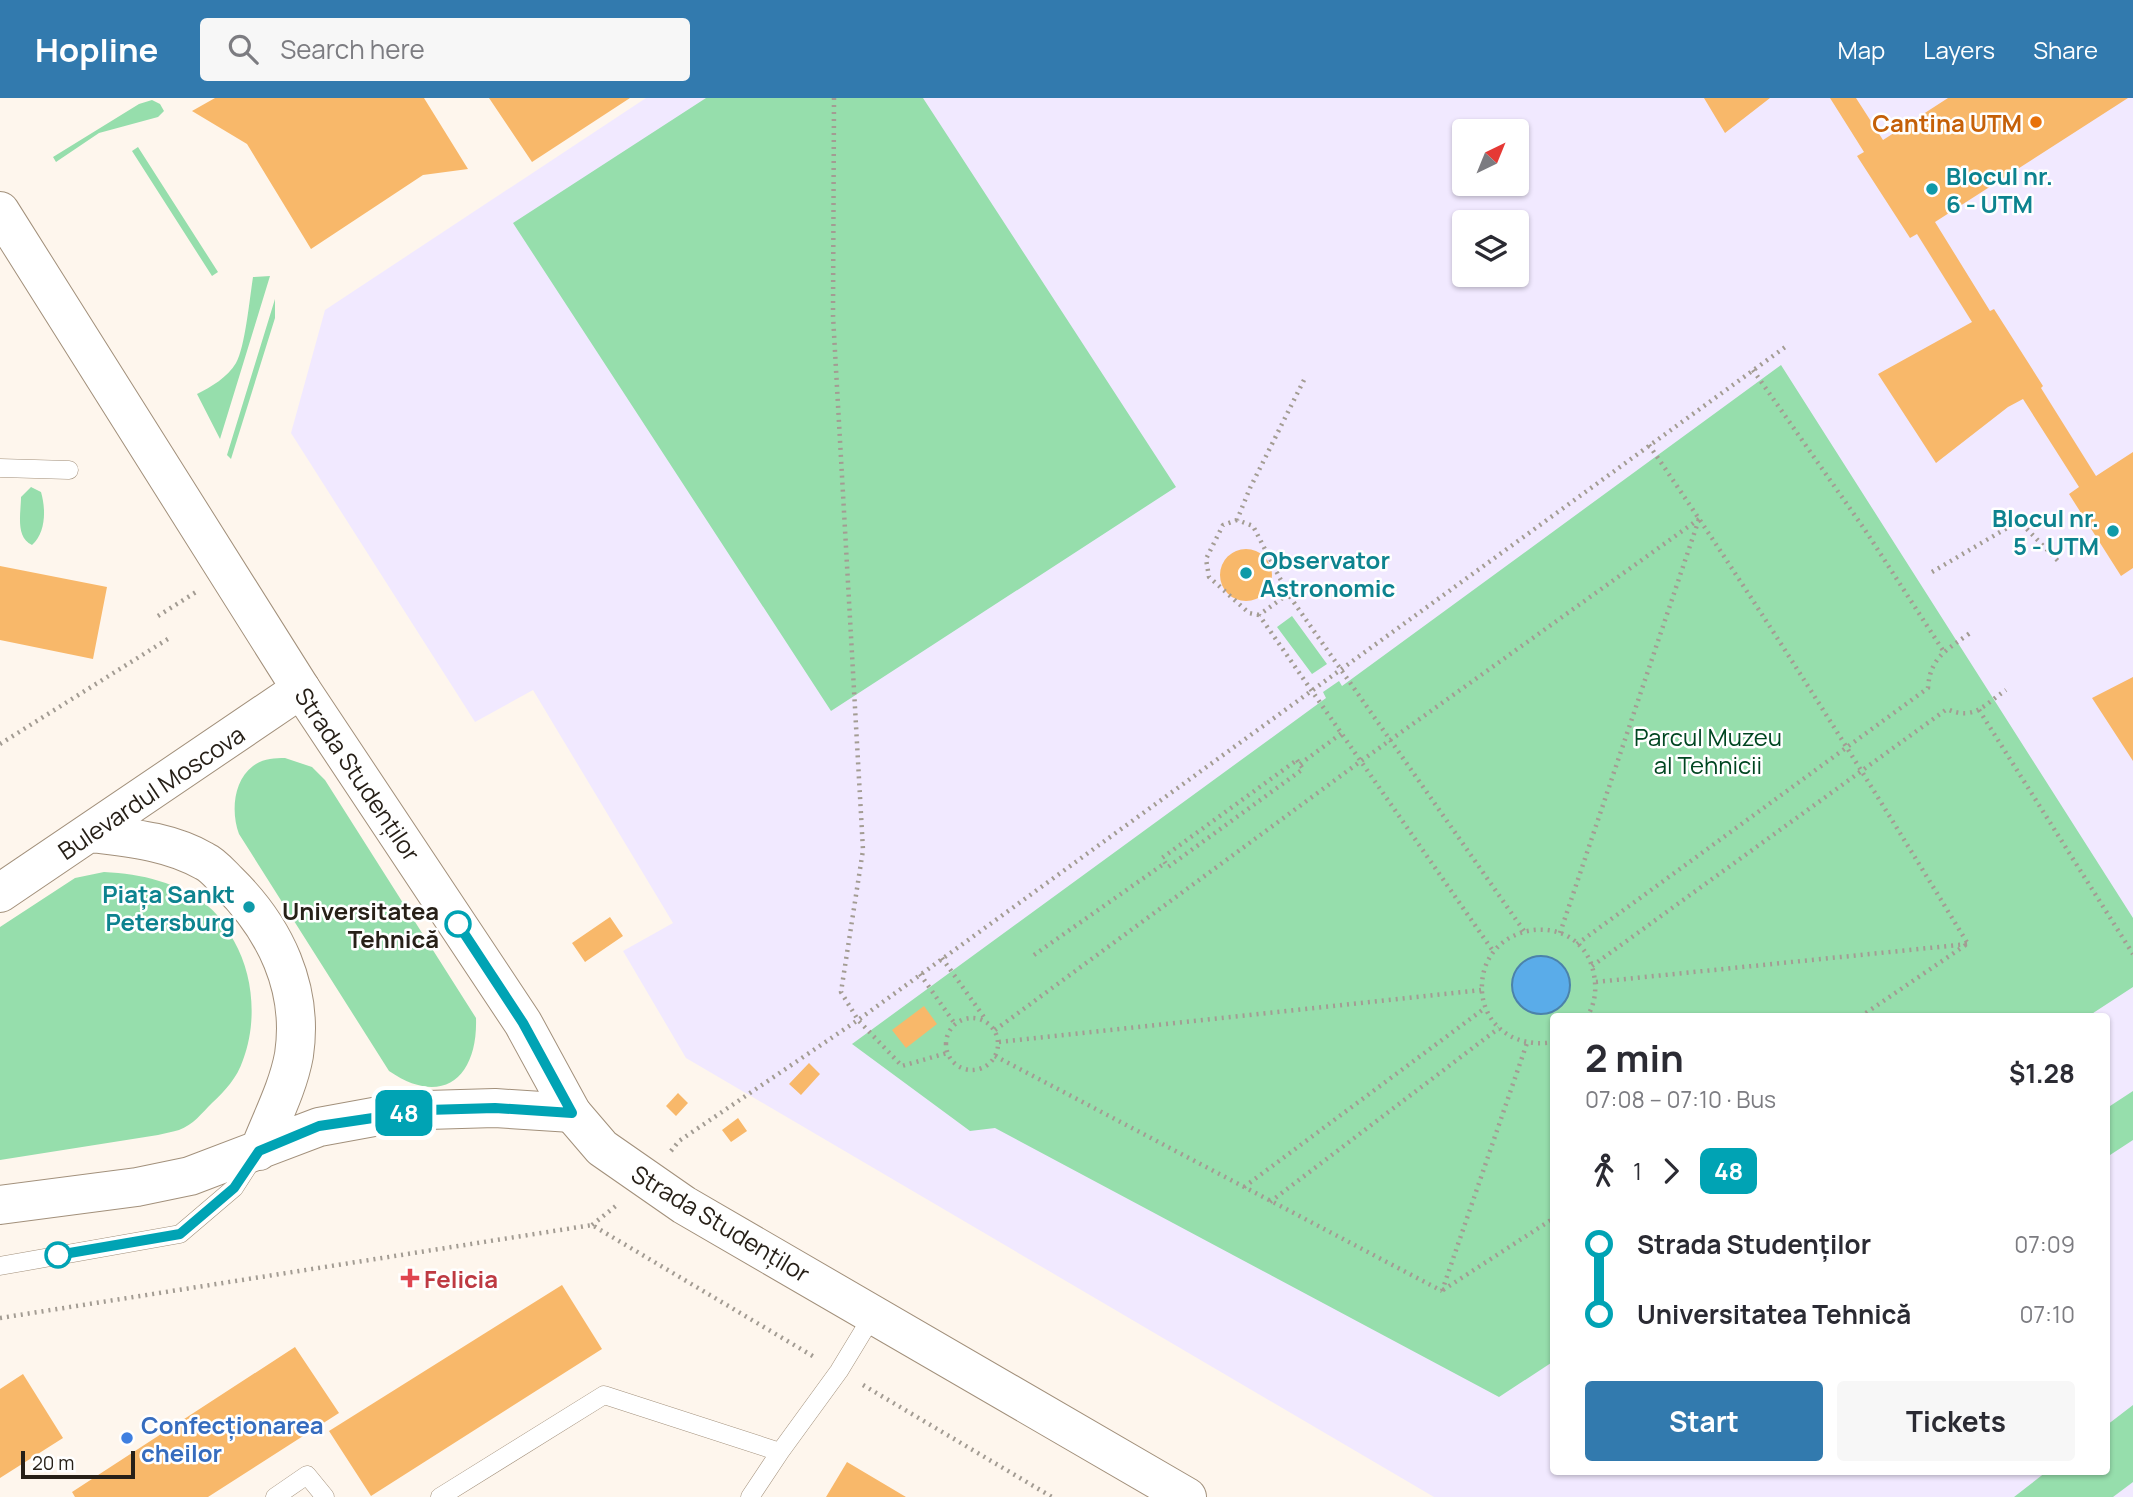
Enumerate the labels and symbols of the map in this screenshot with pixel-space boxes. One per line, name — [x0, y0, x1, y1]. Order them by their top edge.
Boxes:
place label: Cantina UTM — [1872, 106, 2022, 139]
marker: Cantina UTM — [2028, 114, 2044, 130]
north arrow — [1452, 119, 1530, 196]
place label: Blocul nr. 6 - UTM — [1946, 159, 2053, 220]
marker: Blocul nr. 6 - UTM — [1924, 181, 1940, 197]
place label: Blocul nr. 5 - UTM — [1992, 501, 2099, 562]
marker: Blocul nr. 5 - UTM — [2105, 523, 2121, 539]
place label: Observator Astronomic — [1260, 543, 1396, 604]
marker: Observator Astronomic — [1238, 565, 1254, 581]
street label: Strada Studenților — [288, 681, 429, 868]
street label: Bulevardul Moscova — [51, 717, 251, 867]
park label: Parcul Muzeu al Tehnicii — [1634, 720, 1782, 781]
place label: Piața Sankt Petersburg — [102, 877, 235, 938]
place label: Universitatea Tehnică — [282, 894, 439, 955]
marker: Piața Sankt Petersburg — [241, 899, 257, 915]
marker: Universitatea Tehnică — [445, 911, 471, 937]
line badge: 48 — [372, 1090, 436, 1136]
street label: Strada Studenților — [626, 1157, 817, 1290]
unlabelled marker — [45, 1242, 71, 1268]
place label: Felicia — [424, 1262, 498, 1295]
marker: Felicia — [402, 1270, 418, 1286]
place label: Confecționarea cheilor — [141, 1408, 324, 1469]
marker: Confecționarea cheilor — [119, 1430, 135, 1446]
scale bar — [21, 1448, 135, 1480]

